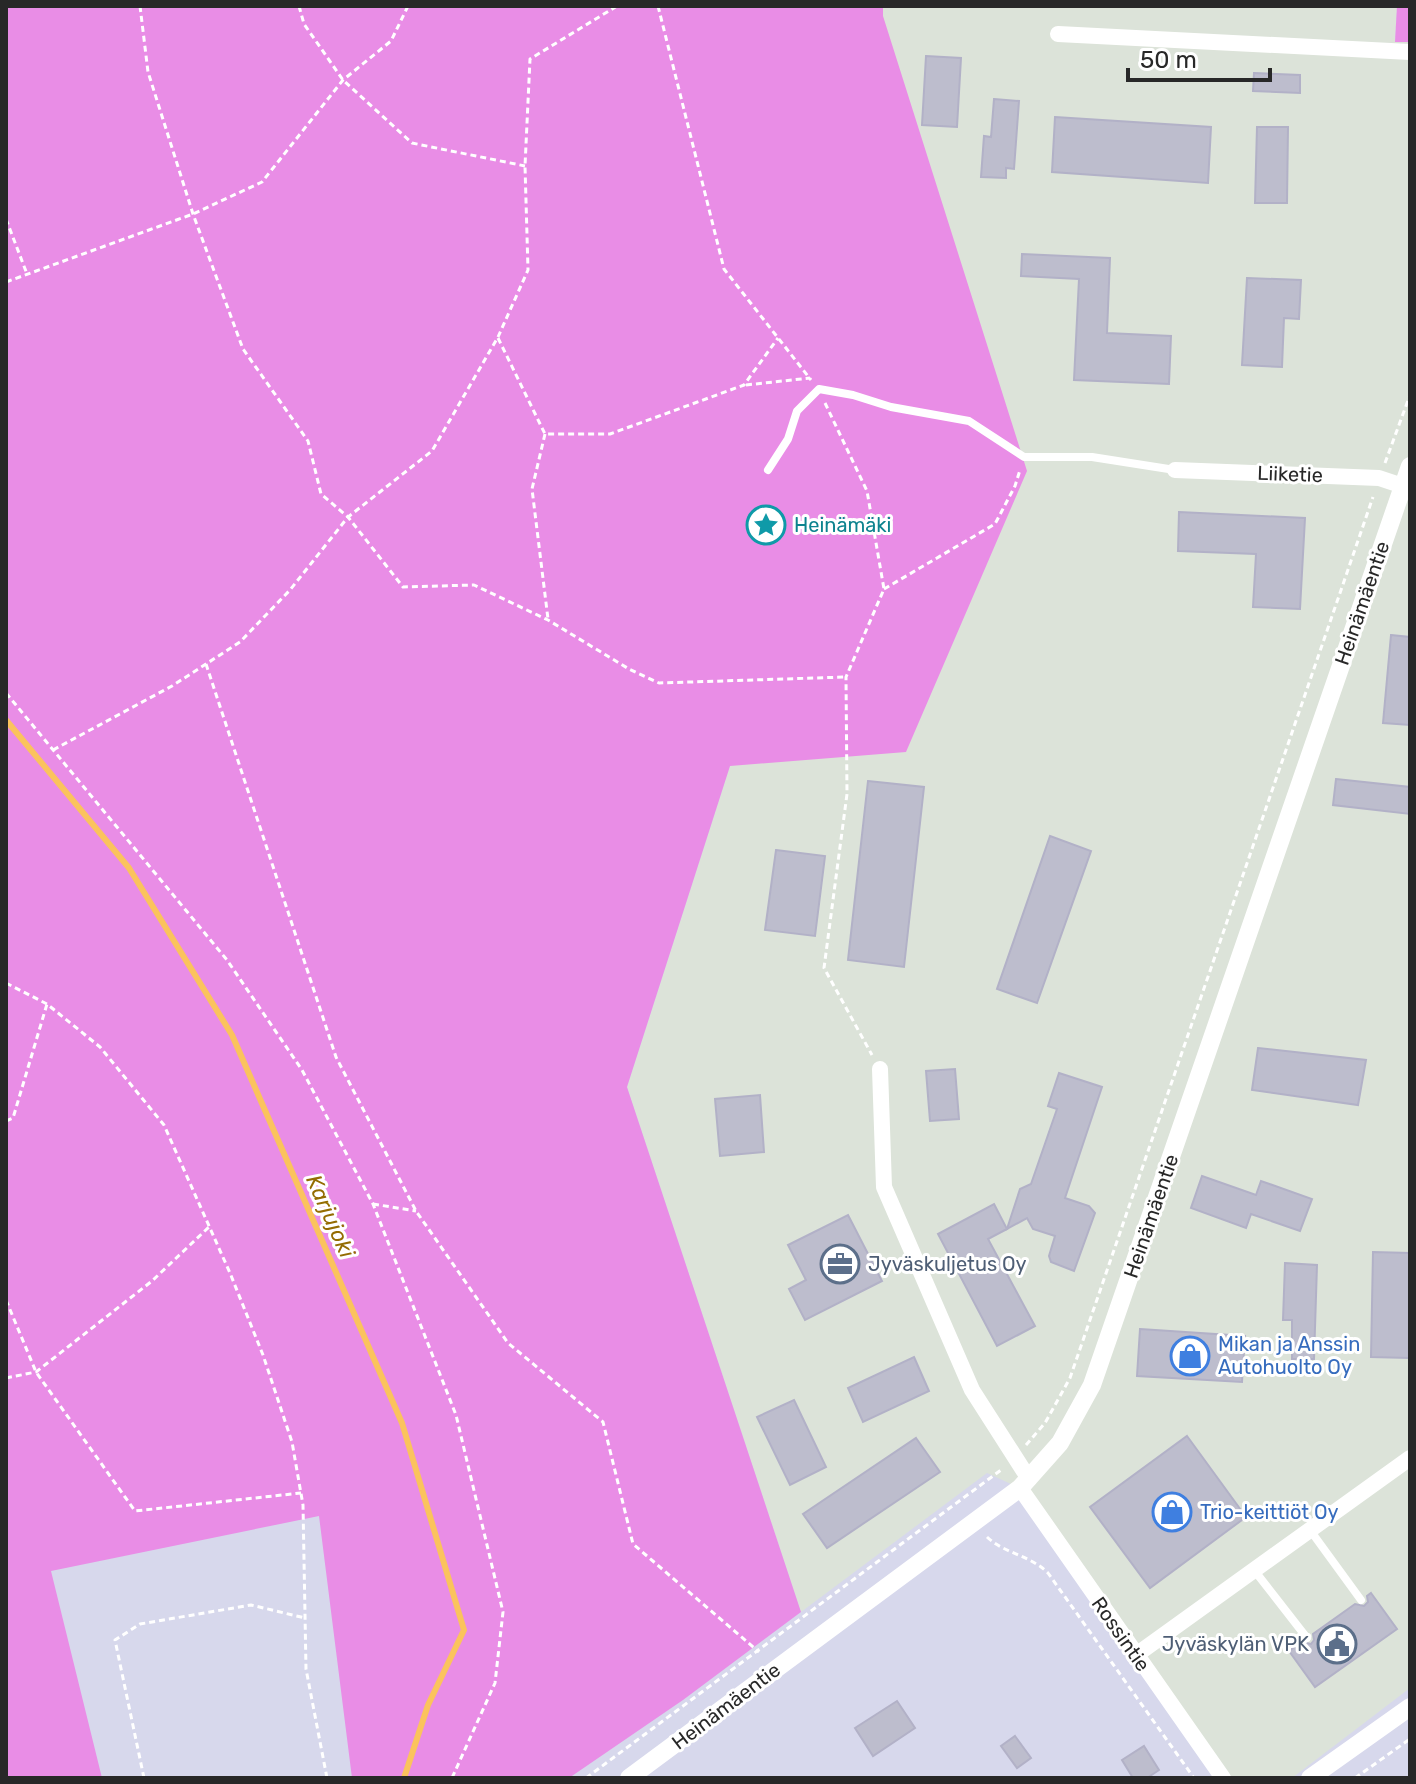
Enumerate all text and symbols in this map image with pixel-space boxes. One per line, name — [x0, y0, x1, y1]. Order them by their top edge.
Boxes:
scale bar — [1128, 32, 1270, 82]
text: 50 m — [1140, 46, 1197, 74]
street label: Liiketie — [1257, 461, 1323, 487]
place icon: Heinämäki — [745, 504, 787, 546]
place label: Heinämäki — [794, 513, 891, 537]
street label: Heinämäentie — [1330, 538, 1394, 668]
street label: Heinämäentie — [1119, 1151, 1183, 1281]
water label: Karjujoki — [300, 1171, 361, 1262]
office icon: Jyväskuljetus Oy — [819, 1243, 861, 1285]
place label: Jyväskuljetus Oy — [868, 1252, 1027, 1276]
place label: Mikan ja Anssin Autohuolto Oy — [1218, 1332, 1360, 1379]
shop icon: Mikan ja Anssin Autohuolto Oy — [1169, 1335, 1211, 1377]
shop icon: Trio-keittiöt Oy — [1151, 1491, 1193, 1533]
place label: Trio-keittiöt Oy — [1200, 1500, 1339, 1524]
street label: Rossintie — [1087, 1592, 1155, 1676]
public building icon: Jyväskylän VPK — [1316, 1623, 1358, 1665]
place label: Jyväskylän VPK — [1162, 1632, 1309, 1656]
street label: Heinämäentie — [667, 1657, 785, 1755]

